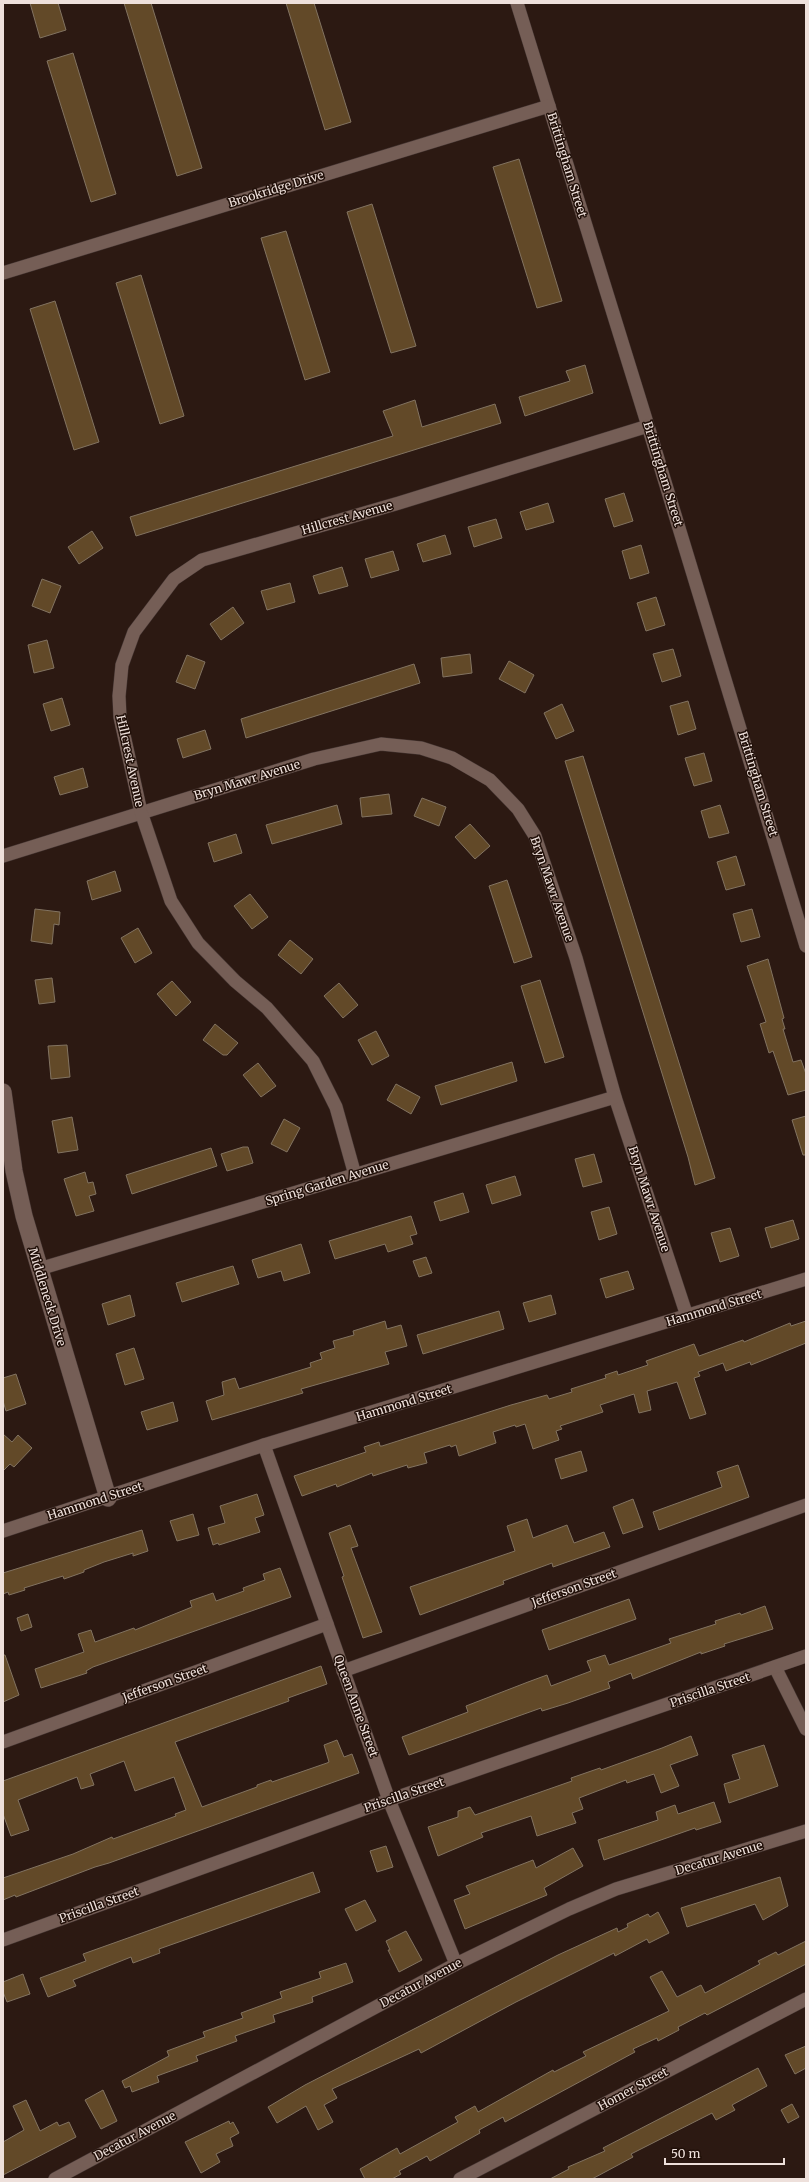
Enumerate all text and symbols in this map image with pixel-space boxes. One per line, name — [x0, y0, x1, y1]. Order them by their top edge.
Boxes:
street label: Brittingham Street — [544, 111, 591, 219]
street label: Brookridge Drive — [226, 167, 325, 210]
street label: Brittingham Street — [640, 420, 687, 528]
street label: Hillcrest Avenue — [300, 497, 394, 538]
street label: Hillcrest Avenue — [113, 713, 148, 808]
street label: Brittingham Street — [735, 730, 782, 838]
street label: Bryn Mawr Avenue — [192, 756, 302, 803]
street label: Bryn Mawr Avenue — [527, 834, 578, 943]
street label: Bryn Mawr Avenue — [625, 1144, 674, 1254]
street label: Spring Garden Avenue — [263, 1157, 390, 1208]
street label: Middleneck Drive — [25, 1246, 70, 1348]
street label: Hammond Street — [664, 1286, 764, 1329]
street label: Hammond Street — [354, 1381, 454, 1424]
street label: Hammond Street — [45, 1478, 145, 1523]
street label: Jefferson Street — [529, 1565, 619, 1610]
street label: Queen Anne Street — [331, 1653, 382, 1759]
street label: Jefferson Street — [120, 1660, 210, 1705]
street label: Priscilla Street — [668, 1669, 752, 1710]
street label: Priscilla Street — [362, 1774, 446, 1815]
street label: Decatur Avenue — [673, 1837, 764, 1878]
street label: Priscilla Street — [57, 1883, 141, 1926]
street label: Decatur Avenue — [377, 1955, 464, 2010]
street label: Homer Street — [595, 2064, 671, 2113]
street label: Decatur Avenue — [91, 2108, 178, 2163]
scale bar — [665, 2140, 784, 2166]
text: 50 m — [671, 2146, 700, 2161]

